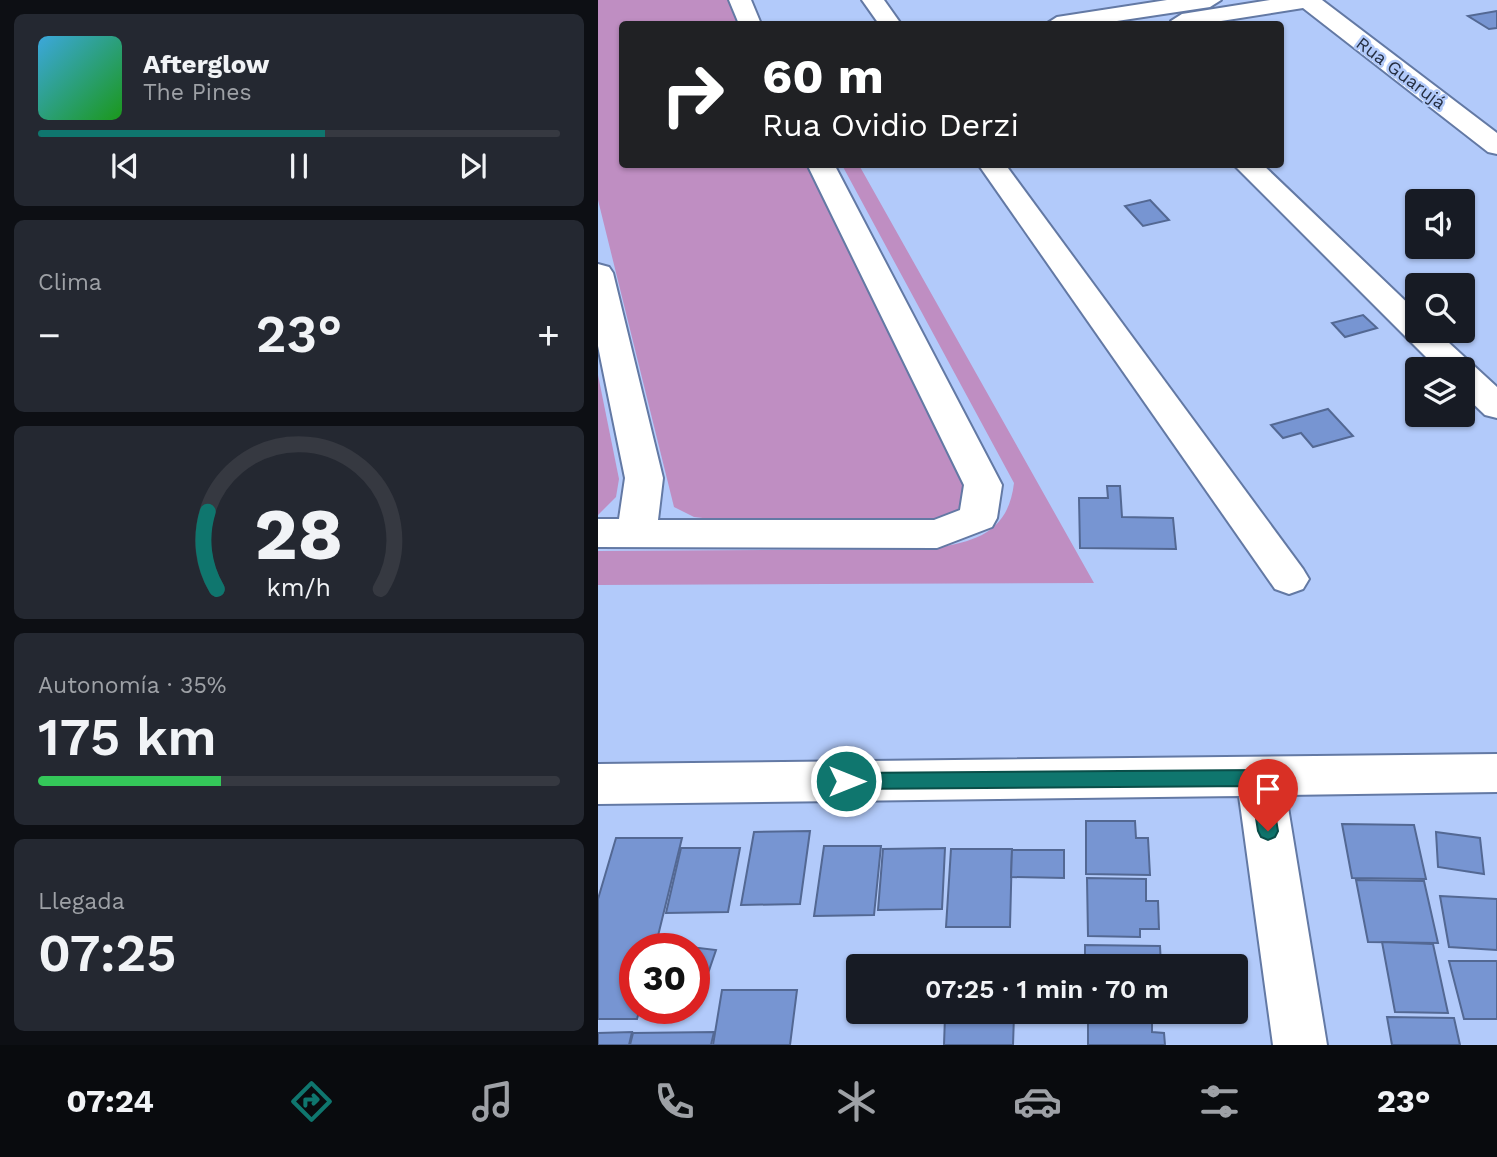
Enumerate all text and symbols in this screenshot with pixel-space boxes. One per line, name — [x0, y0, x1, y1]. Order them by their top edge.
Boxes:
street label: Rua Guarujá — [1352, 32, 1450, 113]
text: 60 m — [762, 47, 884, 105]
text: Afterglow — [143, 49, 269, 79]
icon: right — [647, 49, 738, 140]
text: The Pines — [143, 79, 252, 106]
text: Rua Ovidio Derzi — [762, 106, 1019, 144]
icon: previous — [106, 147, 144, 185]
icon: pause — [280, 147, 318, 185]
icon: next — [454, 147, 492, 185]
map controls — [1405, 189, 1475, 427]
button: sound — [1405, 189, 1475, 259]
text: Clima — [38, 269, 102, 296]
button: search — [1405, 273, 1475, 343]
text: 23° — [256, 304, 342, 365]
text: − — [38, 313, 61, 357]
text: + — [537, 313, 560, 357]
button: layers — [1405, 357, 1475, 427]
text: 28 — [254, 491, 344, 577]
text: km/h — [267, 572, 331, 601]
text: Autonomía · 35% — [38, 672, 227, 699]
text: 175 km — [38, 707, 217, 768]
position arrow — [809, 744, 883, 818]
pin — [1238, 759, 1298, 831]
icon: arrive — [1249, 770, 1287, 808]
text: Llegada — [38, 888, 125, 915]
text: 07:25 — [38, 923, 177, 984]
speed limit sign: 30 — [619, 933, 710, 1024]
text: 07:25 · 1 min · 70 m — [925, 974, 1169, 1004]
icon: directions — [287, 1077, 336, 1126]
icon: music — [468, 1077, 517, 1126]
icon: phone — [650, 1077, 699, 1126]
icon: climate — [832, 1077, 881, 1126]
icon: car — [1013, 1077, 1062, 1126]
icon: filters — [1195, 1077, 1244, 1126]
text: 07:24 — [66, 1082, 154, 1120]
text: 23° — [1377, 1082, 1431, 1120]

